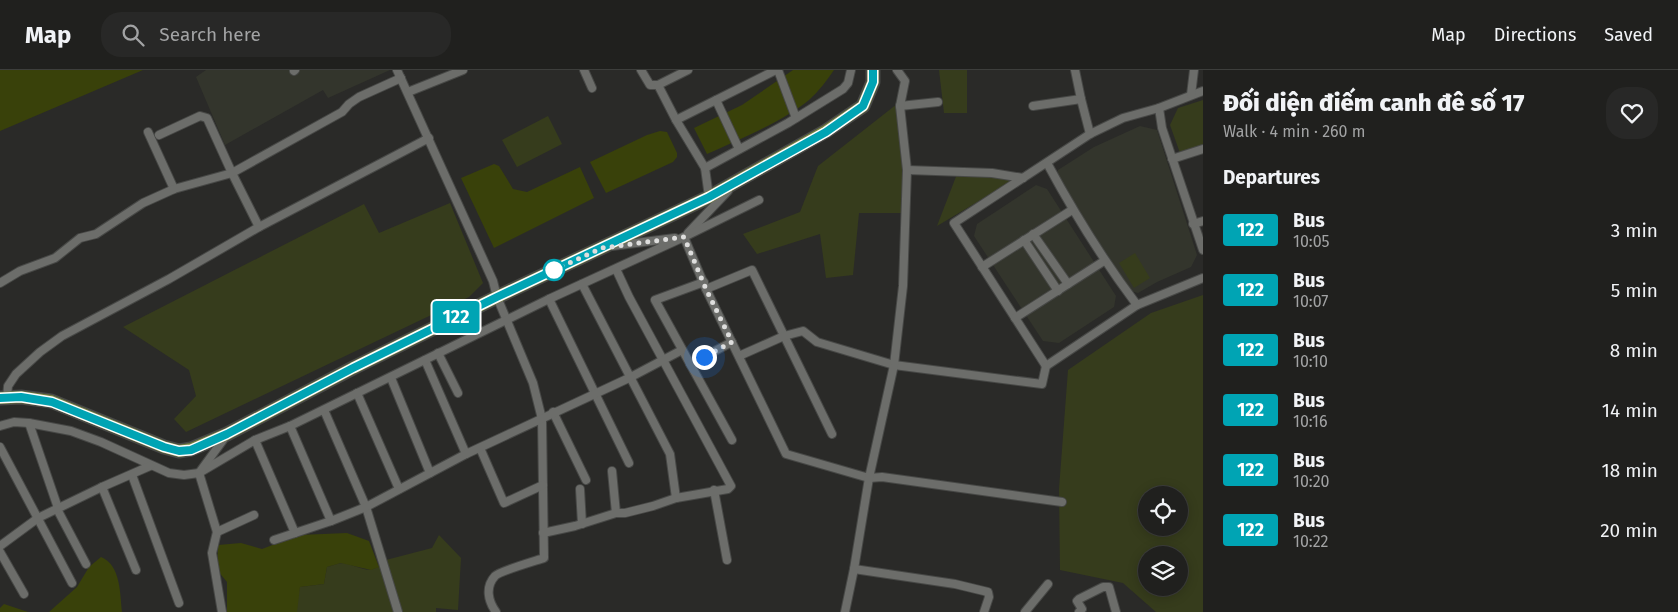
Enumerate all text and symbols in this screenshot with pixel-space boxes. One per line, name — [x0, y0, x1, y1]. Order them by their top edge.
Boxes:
search box — [101, 12, 451, 57]
text: Map — [25, 21, 71, 49]
icon: search — [119, 21, 147, 49]
text: Search here — [159, 23, 261, 46]
text: Map — [1431, 24, 1466, 46]
text: Directions — [1494, 24, 1576, 46]
text: Saved — [1604, 24, 1653, 46]
button: heart — [1606, 87, 1658, 139]
text: Đối diện điếm canh đê số 17 — [1223, 89, 1524, 117]
text: Walk · 4 min · 260 m — [1223, 122, 1365, 141]
text: Departures — [1223, 166, 1320, 189]
text: Bus — [1293, 209, 1325, 232]
text: 122 — [1237, 219, 1264, 241]
text: 3 min — [1611, 219, 1658, 242]
text: 10:05 — [1293, 232, 1330, 251]
unlabelled marker — [543, 259, 565, 281]
text: Bus — [1293, 269, 1325, 292]
text: 122 — [1237, 279, 1264, 301]
text: 5 min — [1611, 279, 1658, 302]
text: 10:07 — [1293, 292, 1328, 311]
line badge: 122 — [427, 301, 485, 333]
text: 122 — [443, 306, 469, 328]
text: Bus — [1293, 329, 1325, 352]
text: 122 — [1237, 339, 1264, 361]
text: 8 min — [1610, 339, 1658, 362]
your location — [692, 345, 717, 370]
text: 10:10 — [1293, 352, 1328, 371]
text: Bus — [1293, 389, 1325, 412]
text: 122 — [1237, 399, 1264, 421]
text: 14 min — [1602, 399, 1658, 422]
text: 10:16 — [1293, 412, 1328, 431]
text: Bus — [1293, 449, 1325, 472]
text: 122 — [1237, 459, 1264, 481]
text: 18 min — [1601, 459, 1658, 482]
text: 10:20 — [1293, 472, 1330, 491]
map controls — [1138, 486, 1188, 596]
button: locate — [1138, 486, 1188, 536]
text: Bus — [1293, 509, 1325, 532]
text: 122 — [1237, 519, 1264, 541]
text: 20 min — [1600, 519, 1658, 542]
text: 10:22 — [1293, 532, 1329, 551]
button: layers — [1138, 546, 1188, 596]

